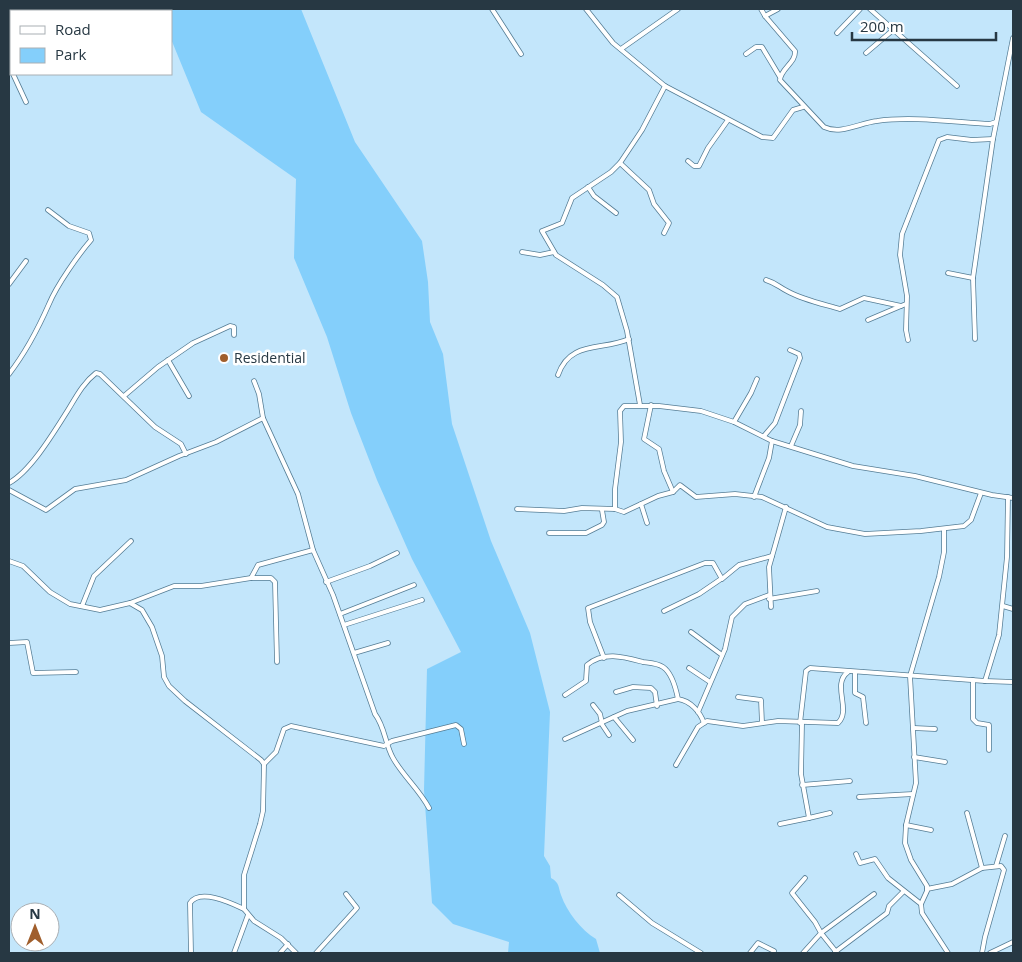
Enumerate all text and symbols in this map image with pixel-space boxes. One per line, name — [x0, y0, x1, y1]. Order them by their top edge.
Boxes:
legend — [10, 10, 172, 75]
scale bar — [852, 10, 996, 42]
text: 200 m — [860, 16, 904, 36]
text: Road — [55, 19, 91, 39]
text: Park — [55, 44, 86, 64]
place label: Residential — [234, 348, 306, 367]
marker: Residential — [218, 352, 230, 364]
north arrow — [10, 902, 60, 952]
text: N — [29, 904, 41, 923]

